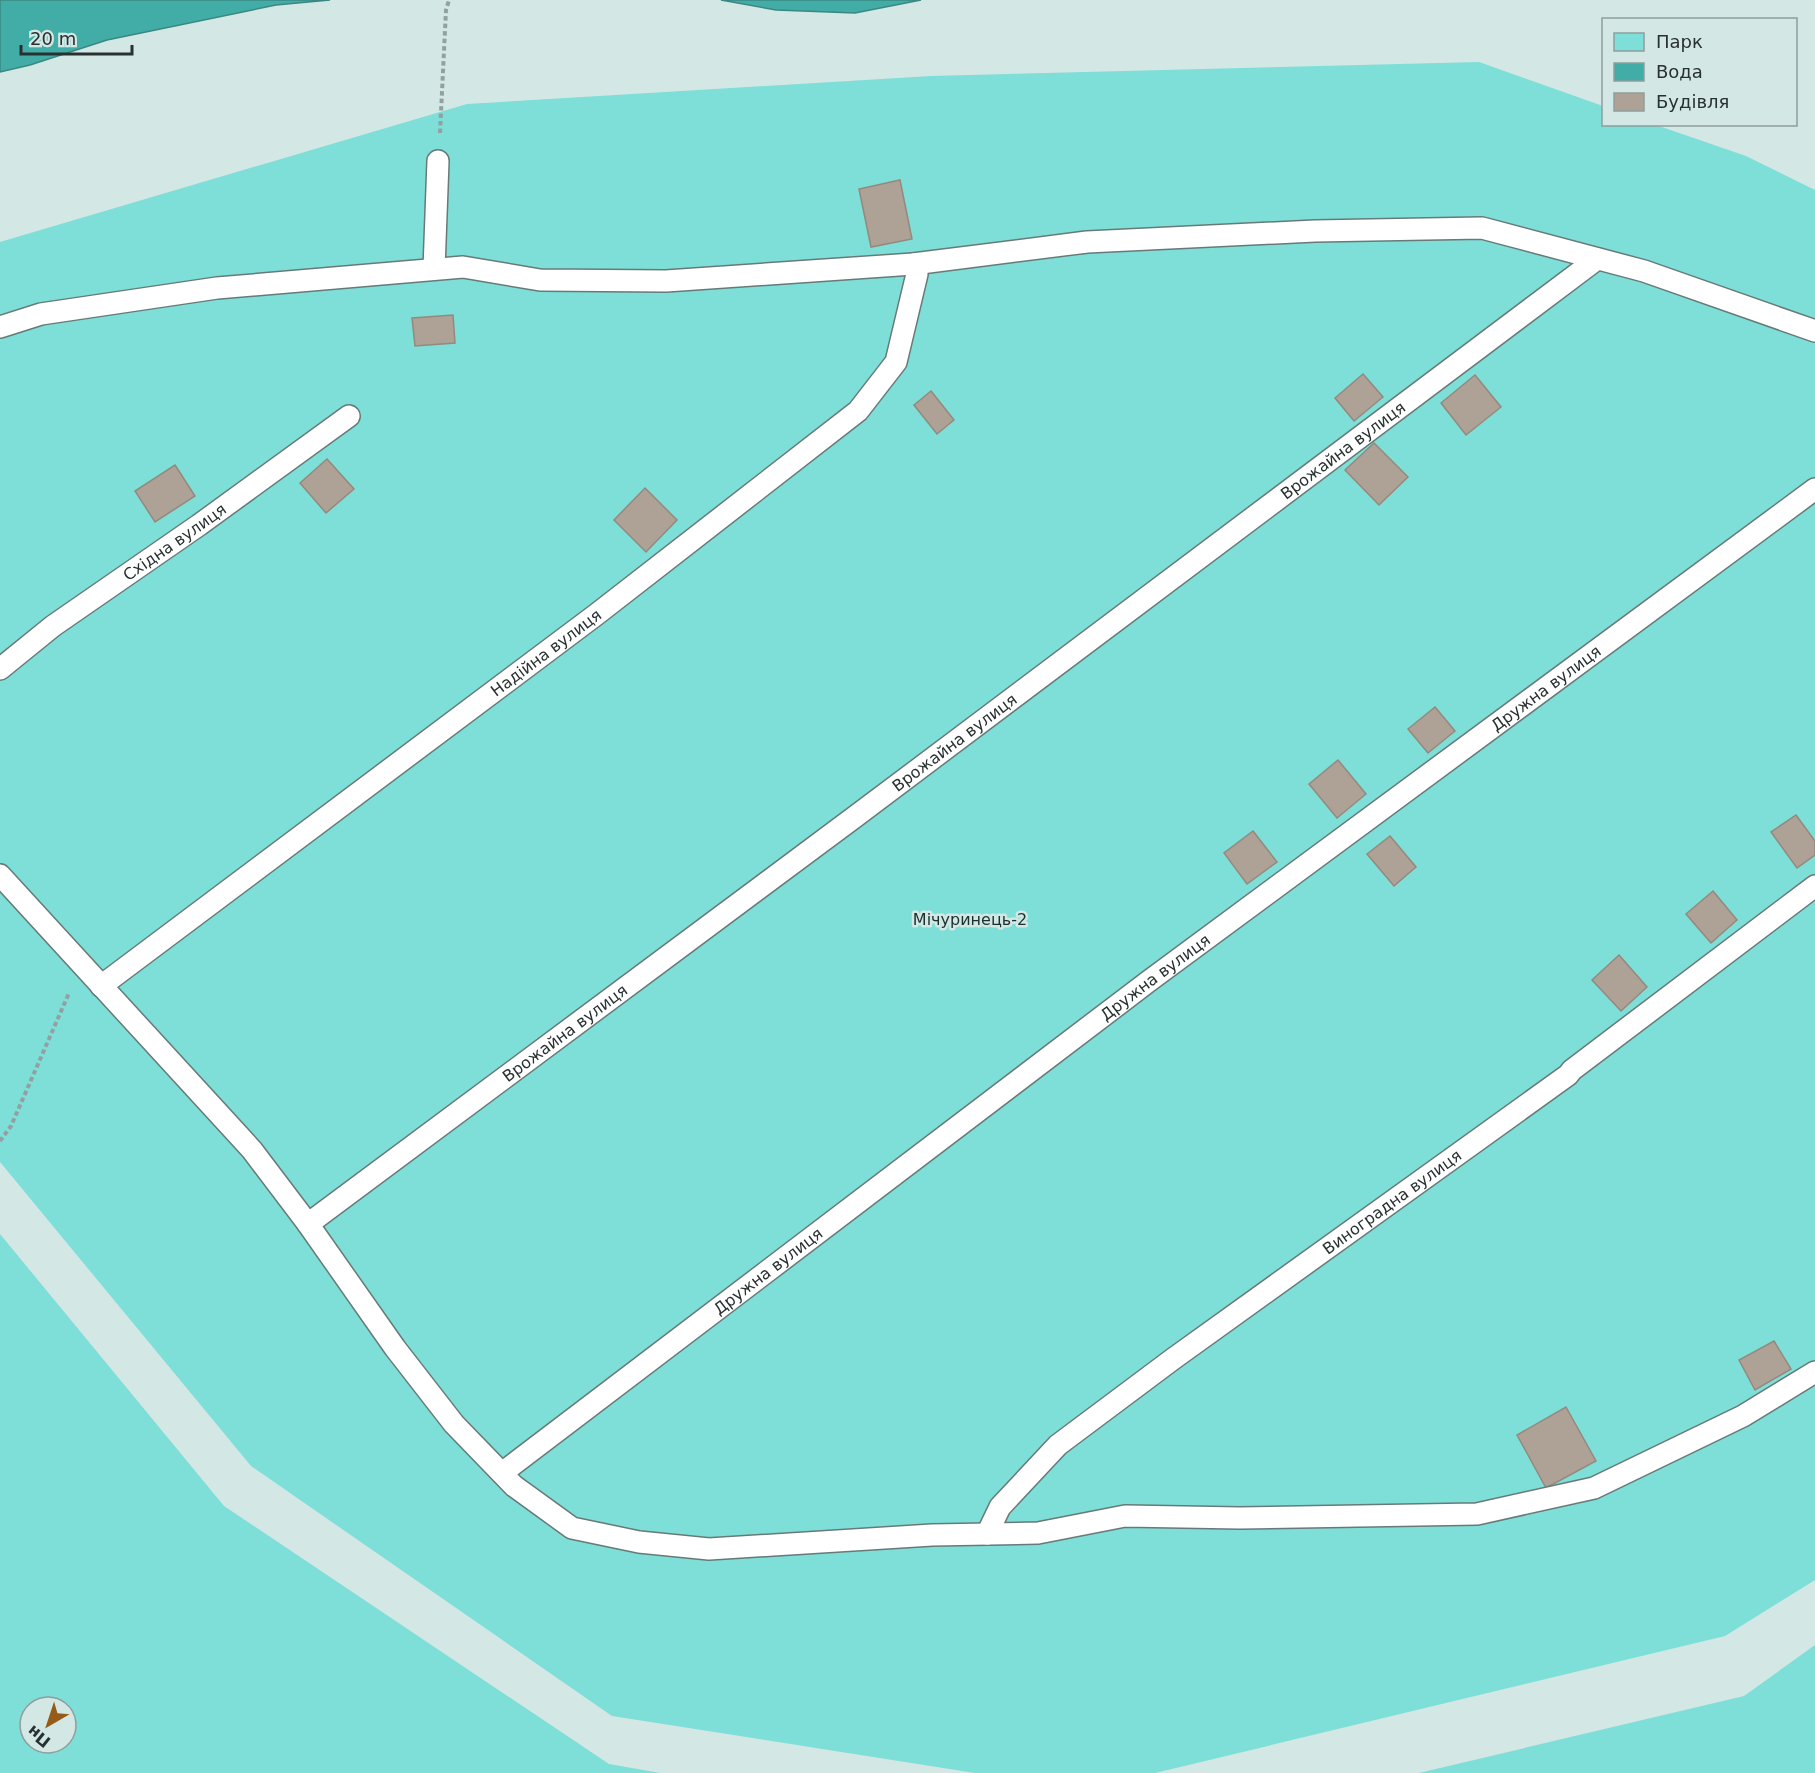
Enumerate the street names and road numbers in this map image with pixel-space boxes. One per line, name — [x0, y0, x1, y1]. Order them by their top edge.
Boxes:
street label: Врожайна вулиця — [1277, 397, 1409, 503]
street label: Східна вулиця — [119, 499, 230, 584]
street label: Надійна вулиця — [487, 605, 605, 700]
street label: Дружна вулиця — [1487, 641, 1604, 735]
street label: Врожайна вулиця — [888, 689, 1020, 795]
street label: Дружна вулиця — [1096, 930, 1214, 1024]
street label: Врожайна вулиця — [498, 980, 631, 1086]
street label: Виноградна вулиця — [1319, 1145, 1465, 1258]
street label: Дружна вулиця — [710, 1223, 826, 1318]

